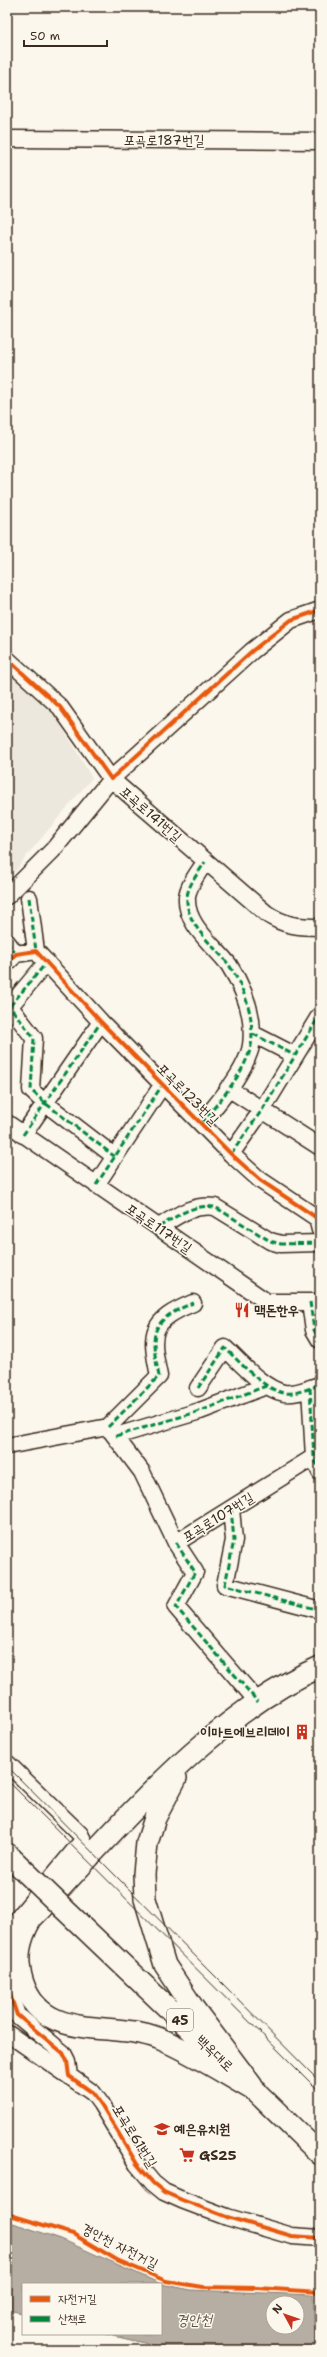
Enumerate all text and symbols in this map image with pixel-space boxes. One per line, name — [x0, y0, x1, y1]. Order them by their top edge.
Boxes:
scale bar — [24, 22, 107, 48]
text: 50 m — [30, 28, 60, 44]
street label: 포곡로187번길 — [124, 131, 205, 149]
street label: 포곡로141번길 — [116, 782, 186, 846]
street label: 포곡로123번길 — [153, 1059, 223, 1129]
street label: 포곡로117번길 — [122, 1199, 196, 1257]
restaurant icon: 맥돈한우 — [233, 1301, 251, 1319]
place label: 맥돈한우 — [254, 1301, 299, 1319]
street label: 포곡로107번길 — [179, 1488, 258, 1546]
place label: 이마트에브리데이 — [200, 1723, 290, 1741]
building icon: 이마트에브리데이 — [293, 1723, 311, 1741]
road number: 45 — [167, 2009, 193, 2031]
street label: 백옥대로 — [193, 2031, 237, 2075]
street label: 포곡로61번길 — [109, 2101, 162, 2171]
school or university icon: 예은유치원 — [153, 2120, 171, 2138]
place label: 예은유치원 — [174, 2120, 230, 2138]
supermarket icon: GS25 — [178, 2146, 196, 2164]
place label: GS25 — [199, 2146, 237, 2164]
street label: 경안천 자전거길 — [79, 2219, 162, 2273]
legend — [22, 2283, 162, 2335]
text: 자전거길 — [58, 2291, 97, 2307]
north arrow — [265, 2295, 305, 2335]
text: N — [269, 2301, 286, 2317]
water label: 경안천 — [176, 2310, 214, 2330]
text: 산책로 — [58, 2311, 87, 2327]

